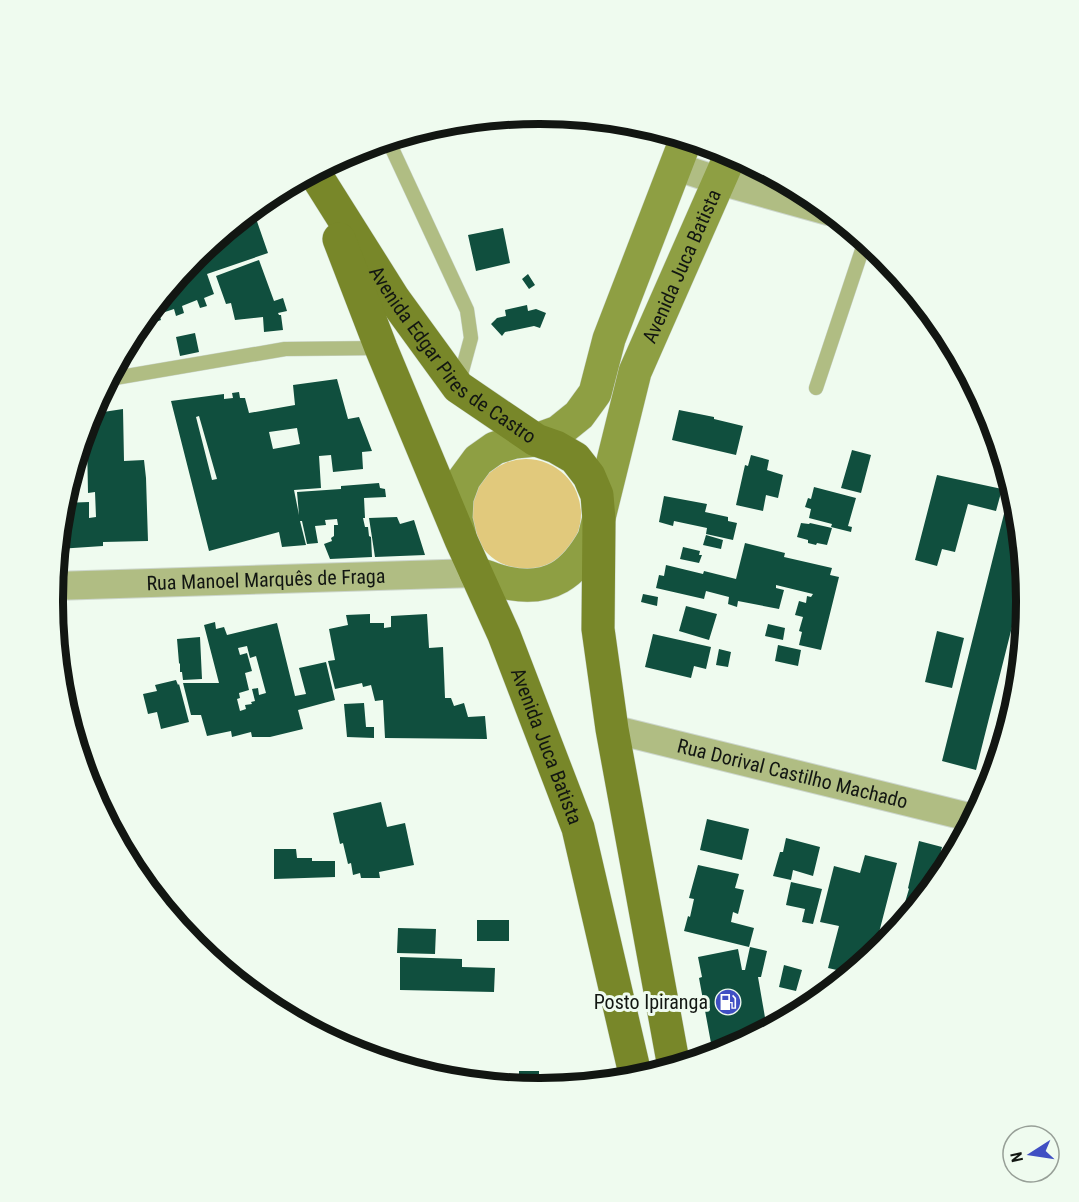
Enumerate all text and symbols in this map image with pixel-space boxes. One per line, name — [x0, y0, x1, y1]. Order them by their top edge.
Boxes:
street label: Avenida Juca Batista — [637, 186, 726, 347]
street label: Avenida Edgar Pires de Castro — [364, 261, 541, 449]
street label: Rua Manoel Marquês de Fraga — [146, 564, 386, 595]
street label: Avenida Juca Batista — [506, 664, 587, 828]
street label: Rua Dorival Castilho Machado — [675, 734, 910, 813]
fuel station icon: Posto Ipiranga — [713, 987, 743, 1017]
place label: Posto Ipiranga — [594, 990, 708, 1014]
north arrow — [1001, 1124, 1061, 1184]
text: N — [1007, 1150, 1027, 1164]

